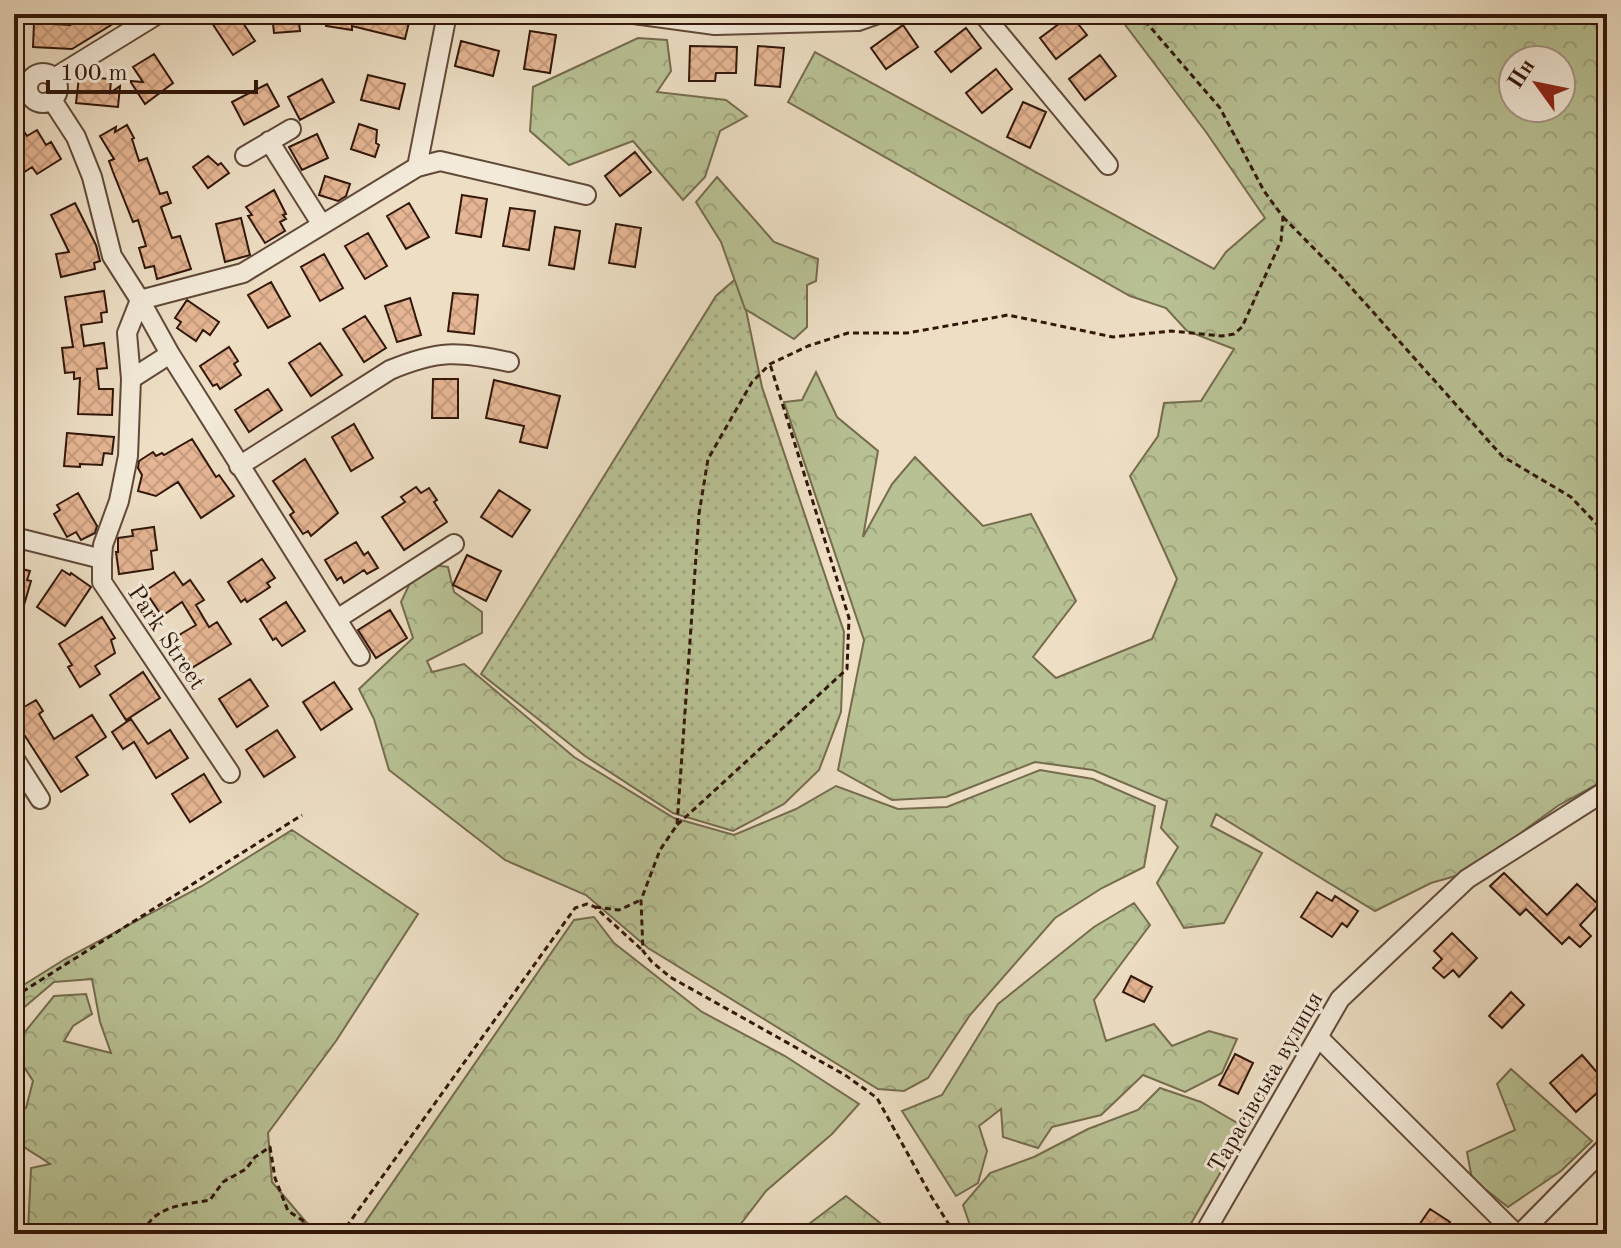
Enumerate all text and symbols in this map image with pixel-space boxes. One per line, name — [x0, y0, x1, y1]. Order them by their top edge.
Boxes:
scale bar — [48, 44, 256, 94]
north arrow — [1497, 44, 1577, 124]
text: Пн — [1504, 55, 1539, 93]
text: 100 m — [60, 62, 128, 86]
street label: Park Street — [122, 582, 209, 694]
street label: Тарасівська вулиця — [1205, 988, 1328, 1178]

